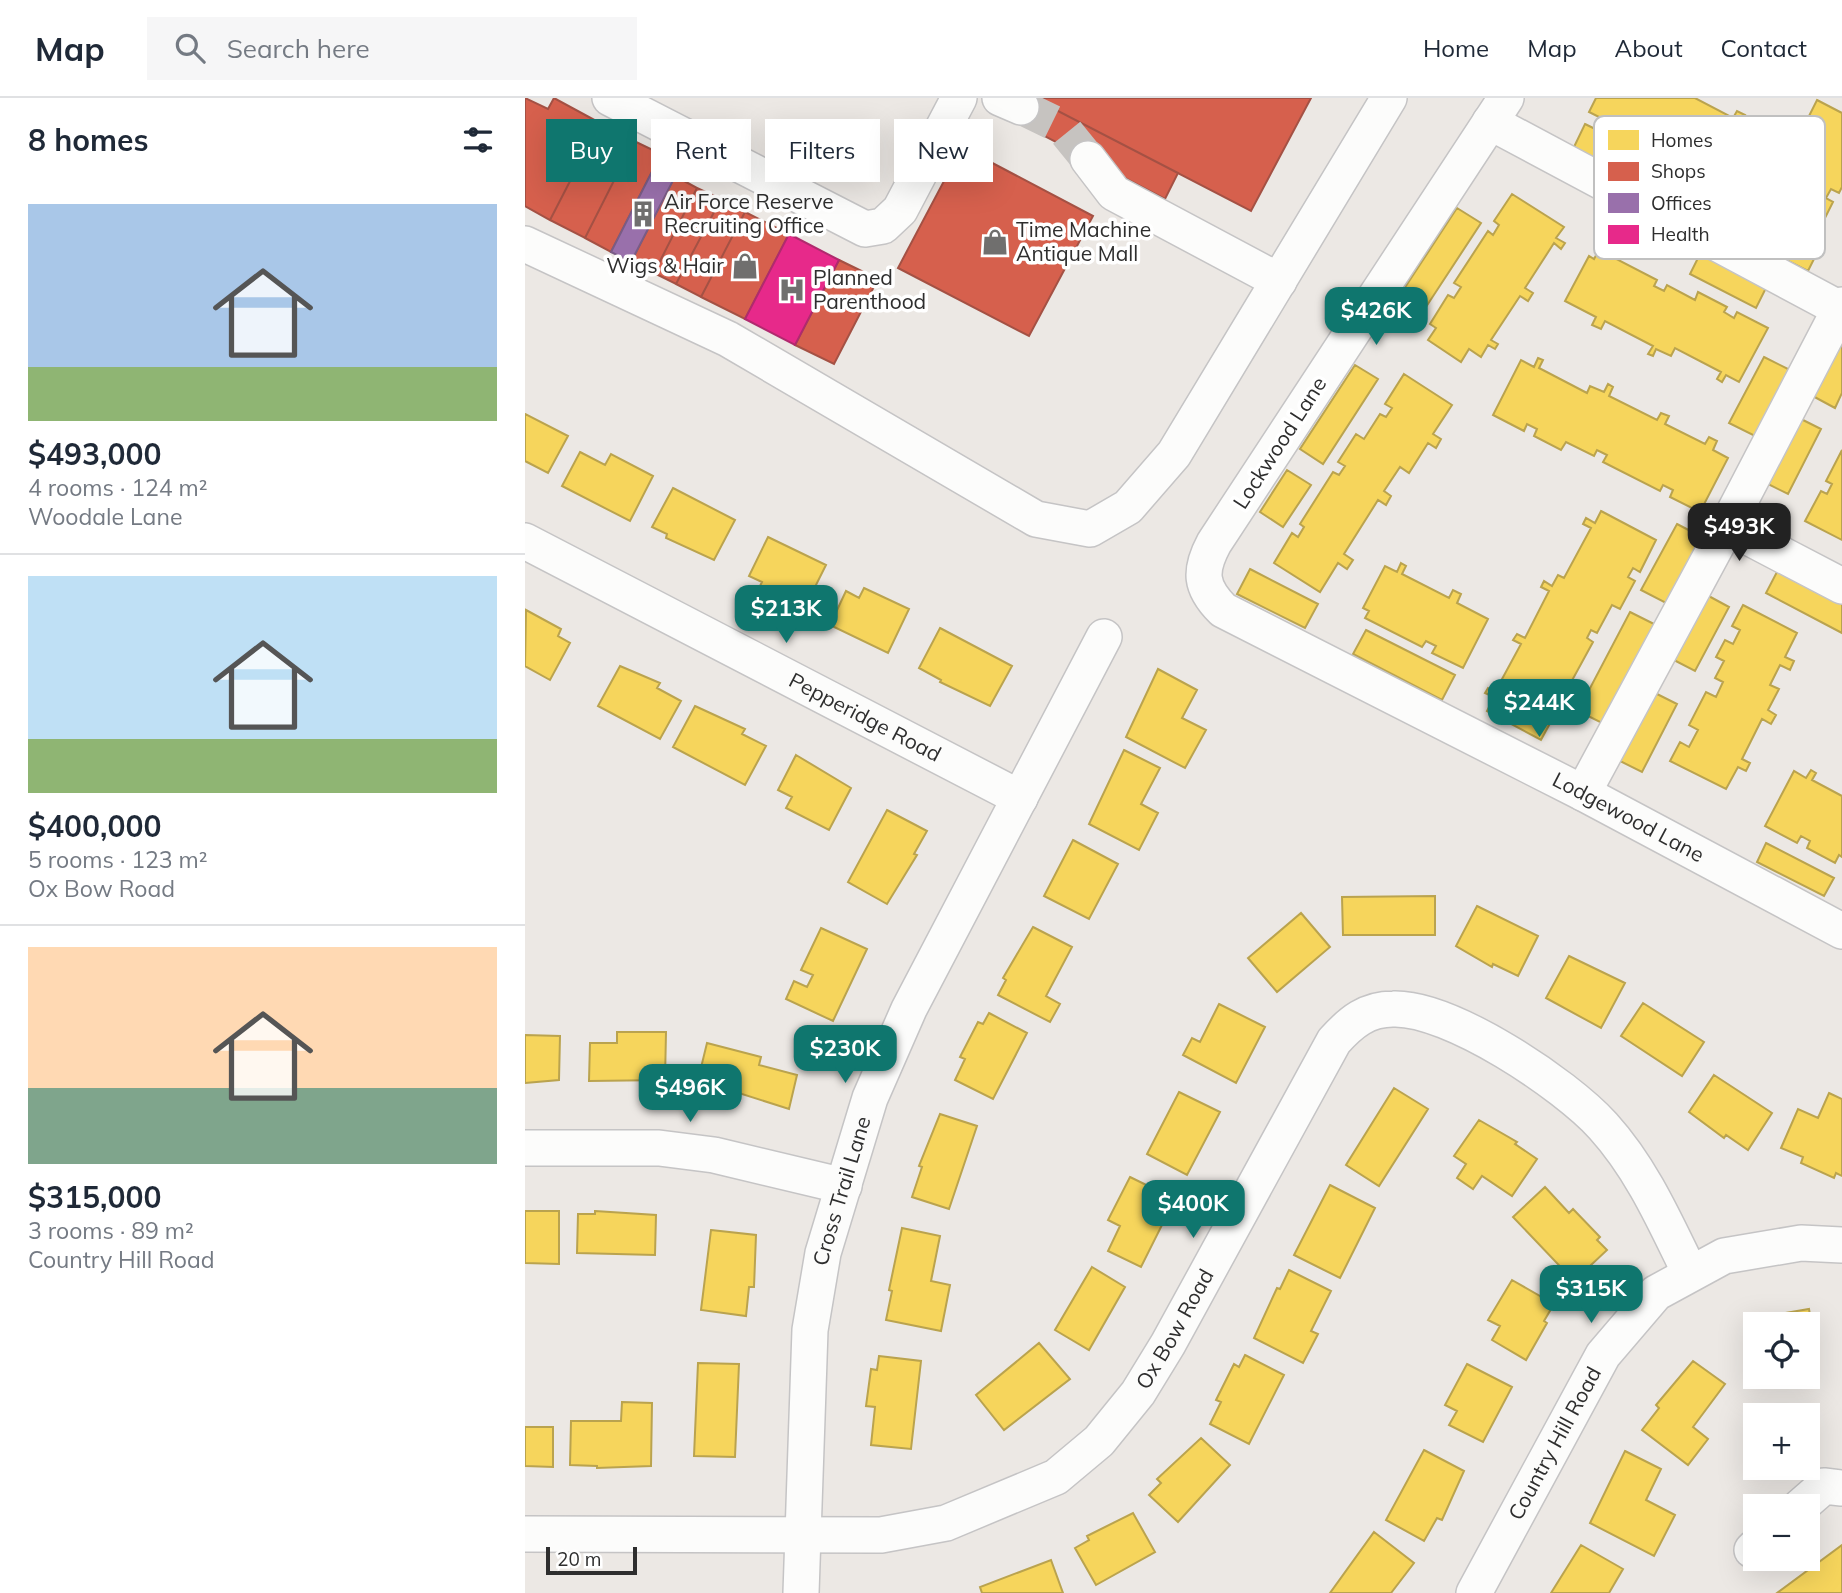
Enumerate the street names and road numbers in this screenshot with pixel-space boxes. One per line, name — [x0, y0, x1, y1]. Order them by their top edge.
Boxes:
street label: Lockwood Lane — [1227, 372, 1331, 513]
street label: Pepperidge Road — [785, 666, 946, 767]
street label: Lodgewood Lane — [1548, 766, 1709, 867]
street label: Cross Trail Lane — [807, 1113, 876, 1267]
street label: Ox Bow Road — [1129, 1264, 1219, 1394]
street label: Country Hill Road — [1502, 1362, 1606, 1524]

